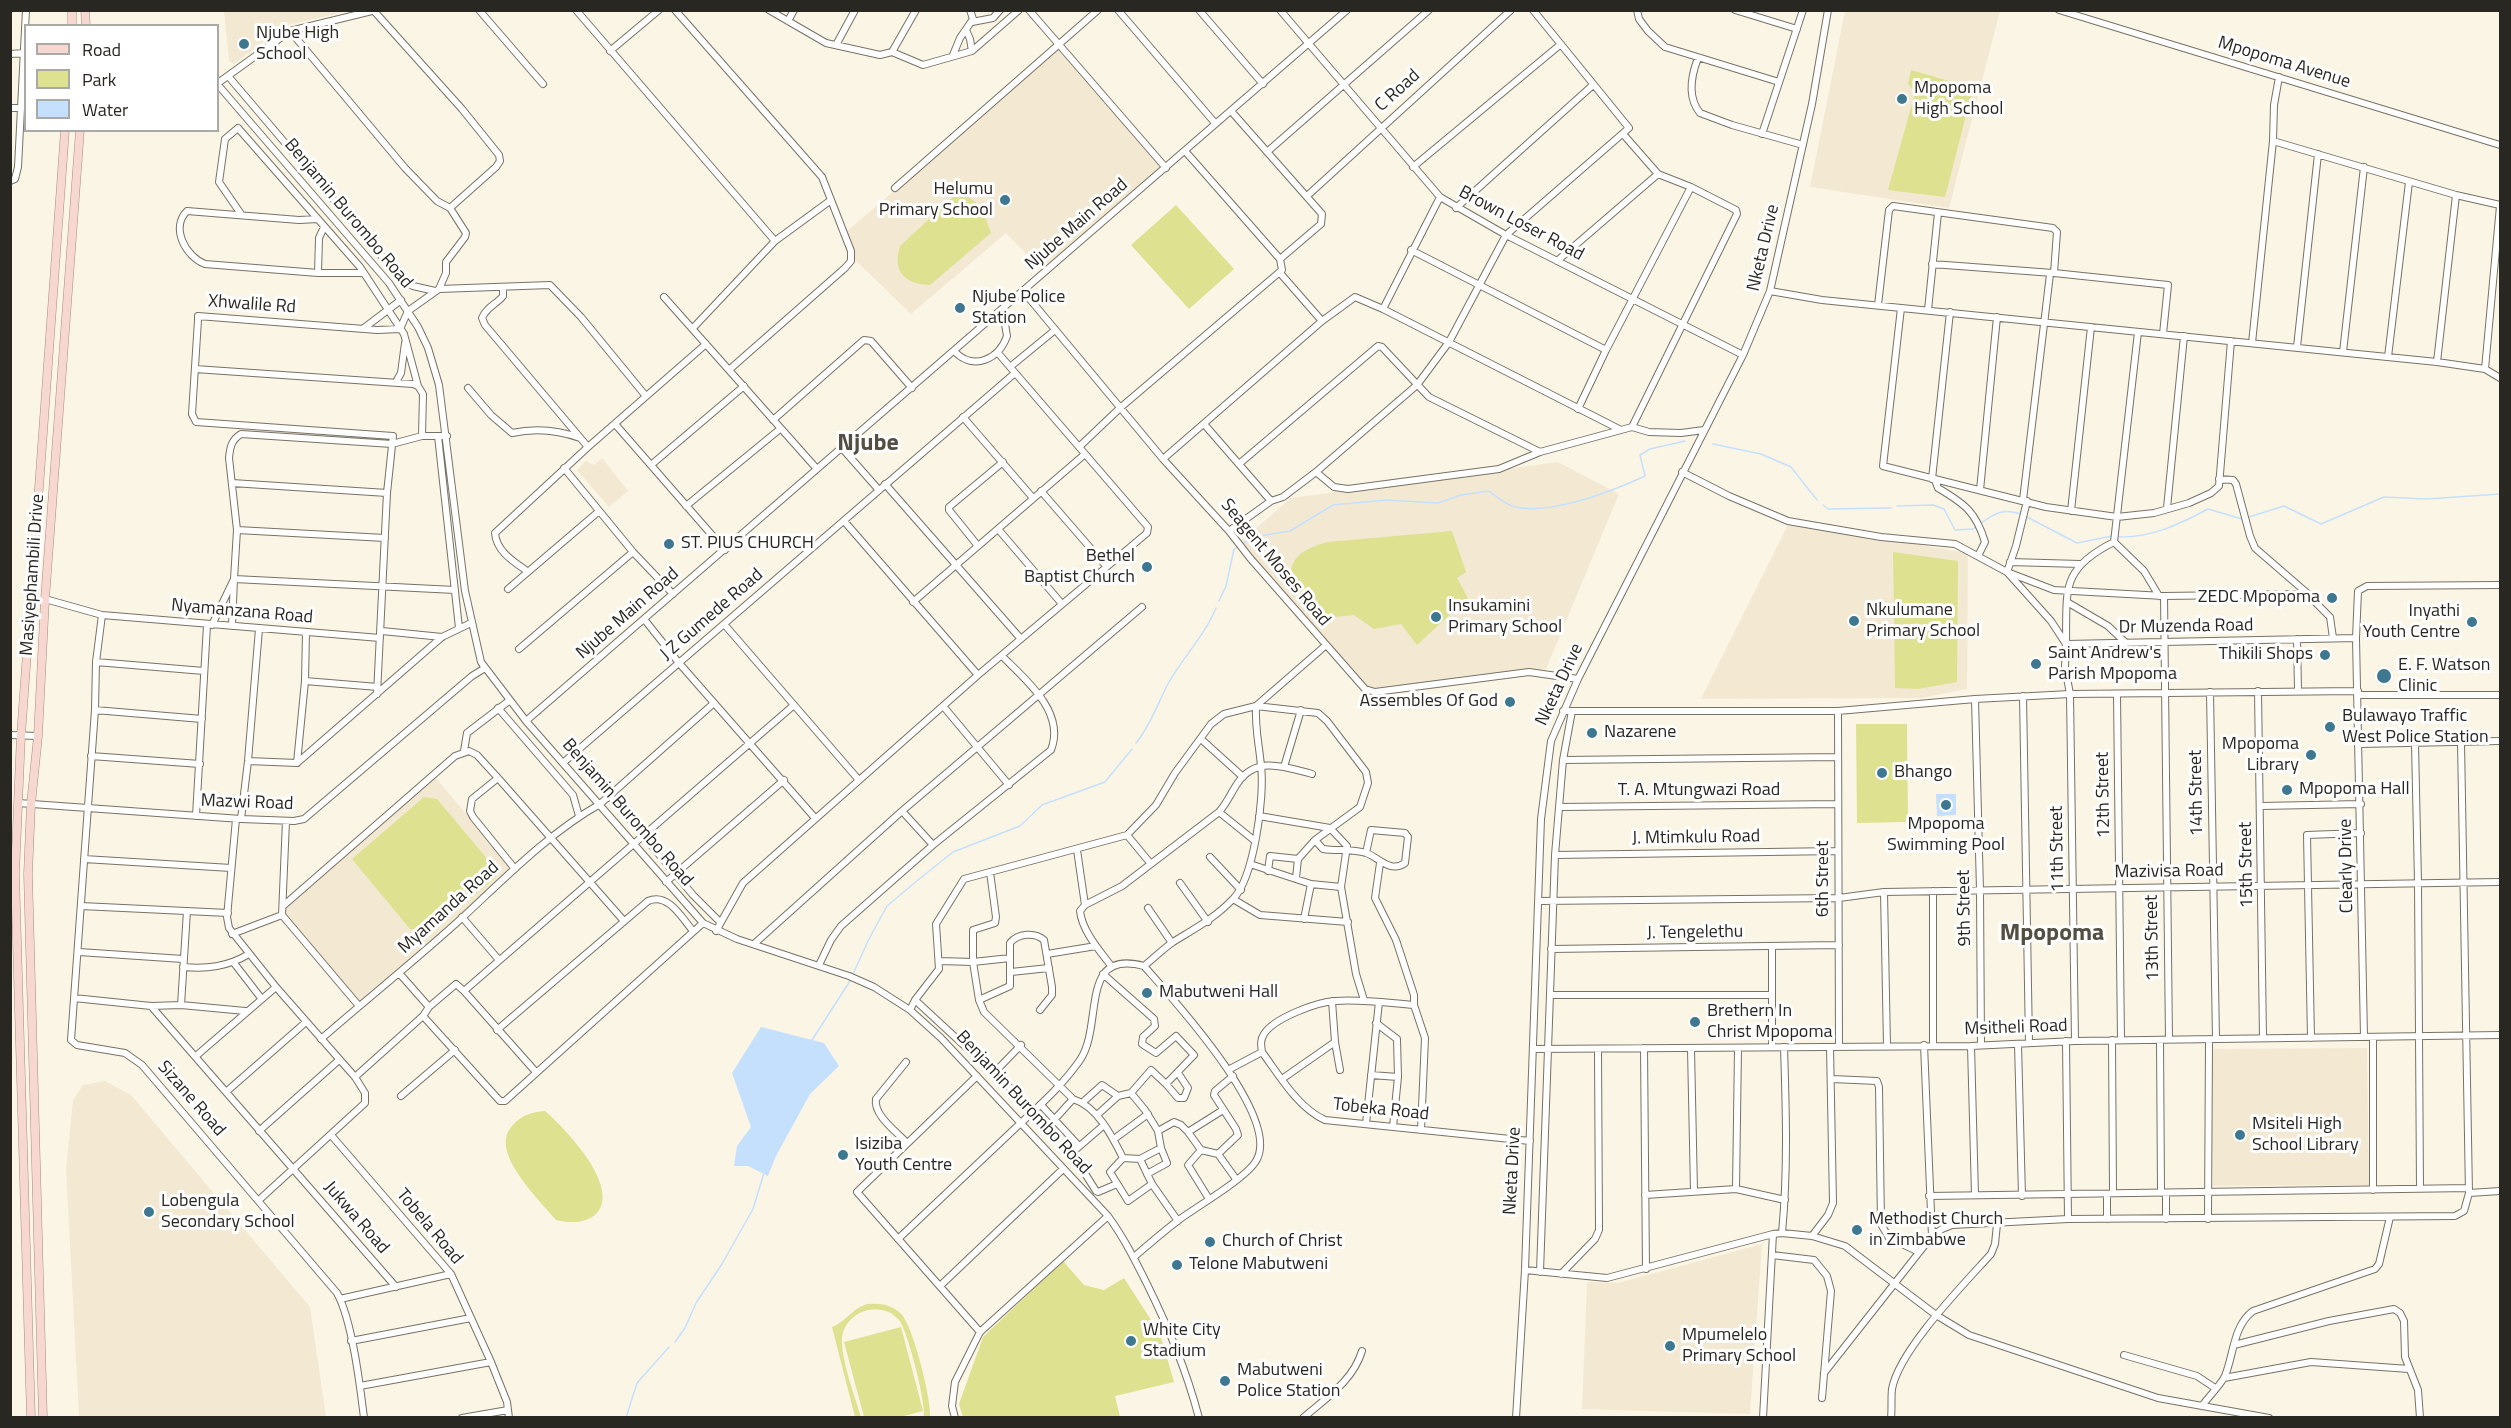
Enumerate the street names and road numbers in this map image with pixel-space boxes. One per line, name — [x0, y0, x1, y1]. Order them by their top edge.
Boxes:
street label: Mpopoma Avenue — [2215, 33, 2353, 93]
street label: C Road — [1371, 65, 1425, 117]
street label: Benjamin Burombo Road — [279, 135, 417, 293]
street label: Njube Main Road — [1021, 175, 1133, 275]
street label: Brown Loser Road — [1455, 182, 1587, 266]
street label: Nketa Drive — [1744, 203, 1784, 293]
street label: Xhwalile Rd — [207, 291, 297, 319]
street label: Masiyephambili Drive — [17, 493, 49, 657]
street label: Seagent Moses Road — [1215, 495, 1335, 631]
street label: Njube Main Road — [572, 564, 684, 664]
street label: J Z Gumede Road — [656, 565, 768, 665]
street label: Nyamanzana Road — [170, 595, 314, 629]
street label: Dr Muzenda Road — [2118, 615, 2254, 639]
street label: Nketa Drive — [1532, 640, 1588, 730]
street label: Benjamin Burombo Road — [557, 735, 697, 891]
street label: 14th Street — [2185, 750, 2209, 836]
street label: 12th Street — [2092, 752, 2116, 838]
street label: T. A. Mtungwazi Road — [1618, 780, 1780, 802]
street label: Mazwi Road — [200, 791, 294, 815]
street label: 11th Street — [2046, 806, 2070, 892]
street label: Clearly Drive — [2335, 819, 2359, 913]
street label: 15th Street — [2235, 822, 2259, 908]
street label: J. Mtimkulu Road — [1632, 826, 1760, 850]
street label: 6th Street — [1813, 841, 1835, 917]
street label: Myamanda Road — [394, 857, 504, 959]
street label: Mazivisa Road — [2114, 860, 2224, 884]
street label: 9th Street — [1954, 870, 1976, 946]
street label: 13th Street — [2141, 895, 2165, 981]
street label: J. Tengelethu — [1646, 921, 1744, 945]
street label: Msitheli Road — [1964, 1015, 2068, 1041]
street label: Benjamin Burombo Road — [951, 1027, 1095, 1179]
street label: Sizane Road — [152, 1057, 230, 1141]
street label: Tobeka Road — [1332, 1094, 1430, 1126]
street label: Nketa Drive — [1500, 1126, 1526, 1216]
street label: Jukwa Road — [319, 1177, 393, 1259]
street label: Tobela Road — [391, 1185, 467, 1269]

